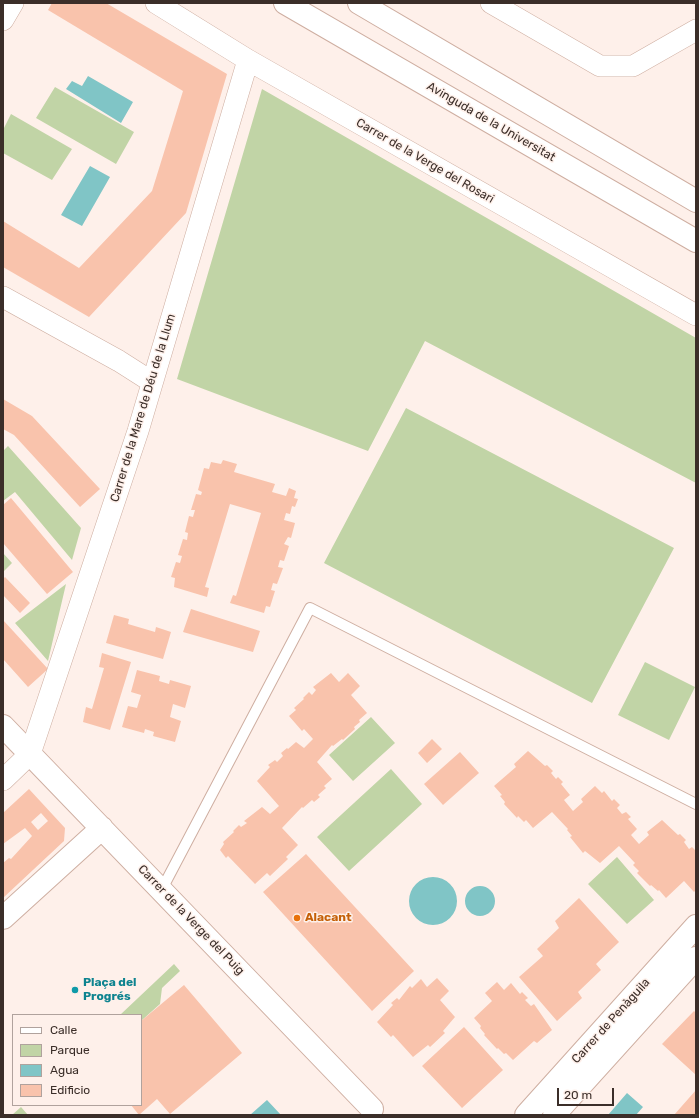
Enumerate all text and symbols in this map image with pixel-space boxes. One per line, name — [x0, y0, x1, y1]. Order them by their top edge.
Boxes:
street label: Avinguda de la Universitat — [424, 79, 558, 165]
street label: Carrer de la Verge del Rosari — [353, 116, 497, 206]
street label: Carrer de la Mare de Déu de la Llum — [107, 312, 179, 504]
street label: Carrer de la Verge del Puig — [135, 862, 247, 978]
place label: Alacant — [305, 911, 352, 925]
marker: Alacant — [292, 913, 302, 923]
street label: Carrer de Penàguila — [569, 975, 653, 1067]
place label: Plaça del Progrés — [83, 976, 136, 1004]
marker: Plaça del Progrés — [70, 985, 80, 995]
legend — [12, 1014, 142, 1106]
text: Calle — [50, 1023, 77, 1037]
text: Parque — [50, 1043, 90, 1057]
text: Agua — [50, 1063, 79, 1077]
scale bar — [559, 1080, 616, 1106]
text: Edificio — [50, 1083, 90, 1097]
text: 20 m — [564, 1088, 592, 1102]

